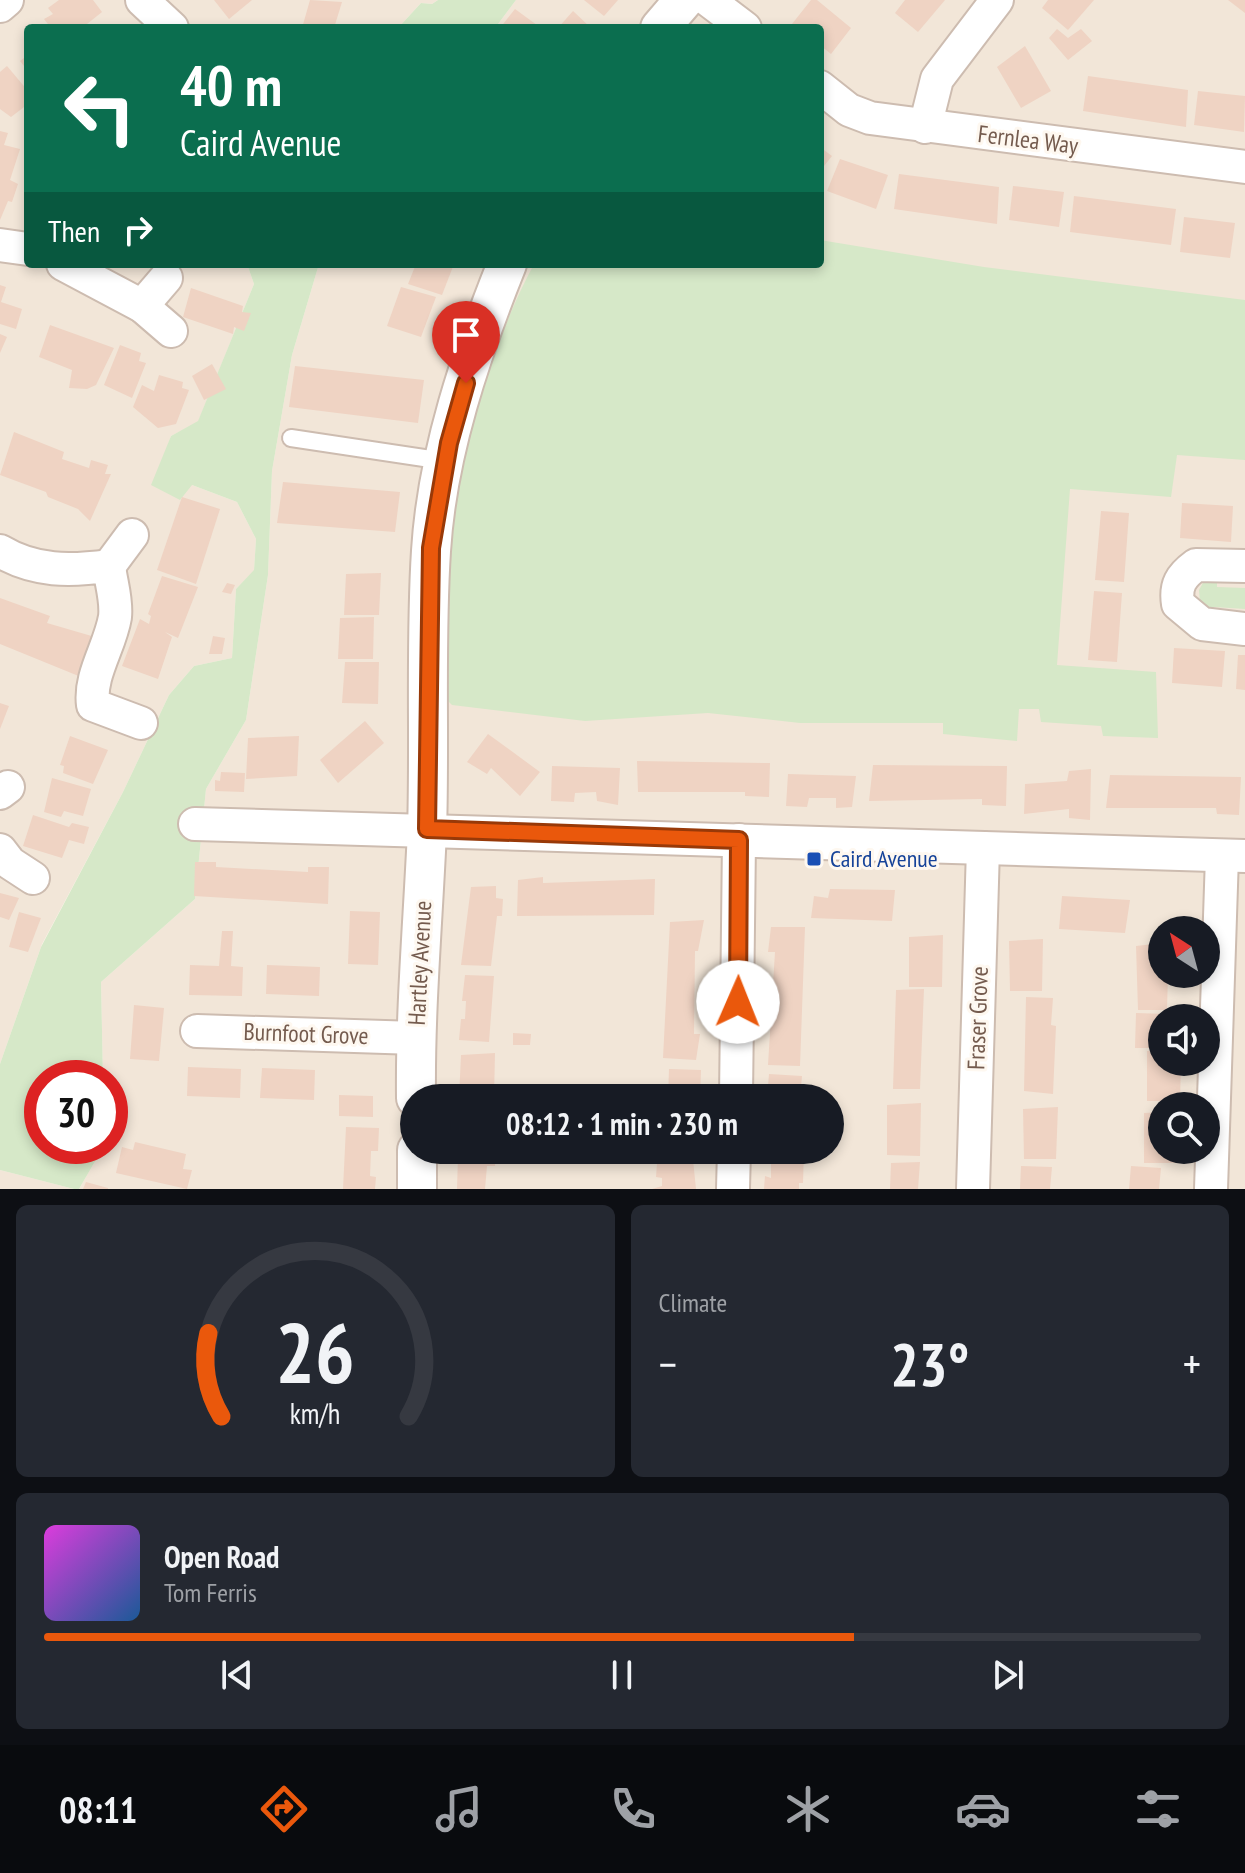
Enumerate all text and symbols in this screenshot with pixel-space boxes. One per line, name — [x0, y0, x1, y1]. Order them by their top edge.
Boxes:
text: 40 m — [180, 49, 282, 121]
icon: left — [48, 56, 152, 160]
street label: Fernlea Way — [976, 118, 1080, 161]
text: Caird Avenue — [180, 119, 341, 166]
icon: right — [116, 208, 160, 252]
text: Then — [48, 211, 100, 250]
pin — [432, 301, 500, 383]
icon: arrive — [444, 313, 488, 357]
place label: Caird Avenue — [830, 843, 938, 874]
marker: Caird Avenue — [805, 850, 823, 868]
street label: Hartley Avenue — [401, 900, 438, 1026]
north arrow — [1148, 916, 1220, 988]
map controls — [1148, 916, 1220, 1164]
position arrow — [696, 960, 780, 1044]
street label: Fraser Grove — [960, 966, 995, 1070]
button: sound — [1148, 1004, 1220, 1076]
street label: Burnfoot Grove — [243, 1016, 369, 1051]
speed limit sign: 30 — [24, 1060, 128, 1164]
button: search — [1148, 1092, 1220, 1164]
text: 08:12 · 1 min · 230 m — [506, 1104, 738, 1143]
text: Climate — [659, 1286, 727, 1319]
text: 26 — [275, 1298, 355, 1406]
text: 23° — [890, 1325, 969, 1403]
text: − — [659, 1335, 677, 1392]
text: + — [1183, 1335, 1201, 1392]
text: km/h — [290, 1395, 341, 1432]
text: Open Road — [164, 1537, 279, 1576]
text: Tom Ferris — [164, 1576, 257, 1609]
icon: previous — [215, 1653, 259, 1697]
icon: pause — [600, 1653, 644, 1697]
icon: next — [986, 1653, 1030, 1697]
icon: directions — [256, 1781, 312, 1837]
icon: music — [431, 1781, 487, 1837]
icon: phone — [605, 1781, 661, 1837]
icon: climate — [780, 1781, 836, 1837]
icon: car — [955, 1781, 1011, 1837]
icon: filters — [1130, 1781, 1186, 1837]
text: 08:11 — [59, 1786, 137, 1833]

